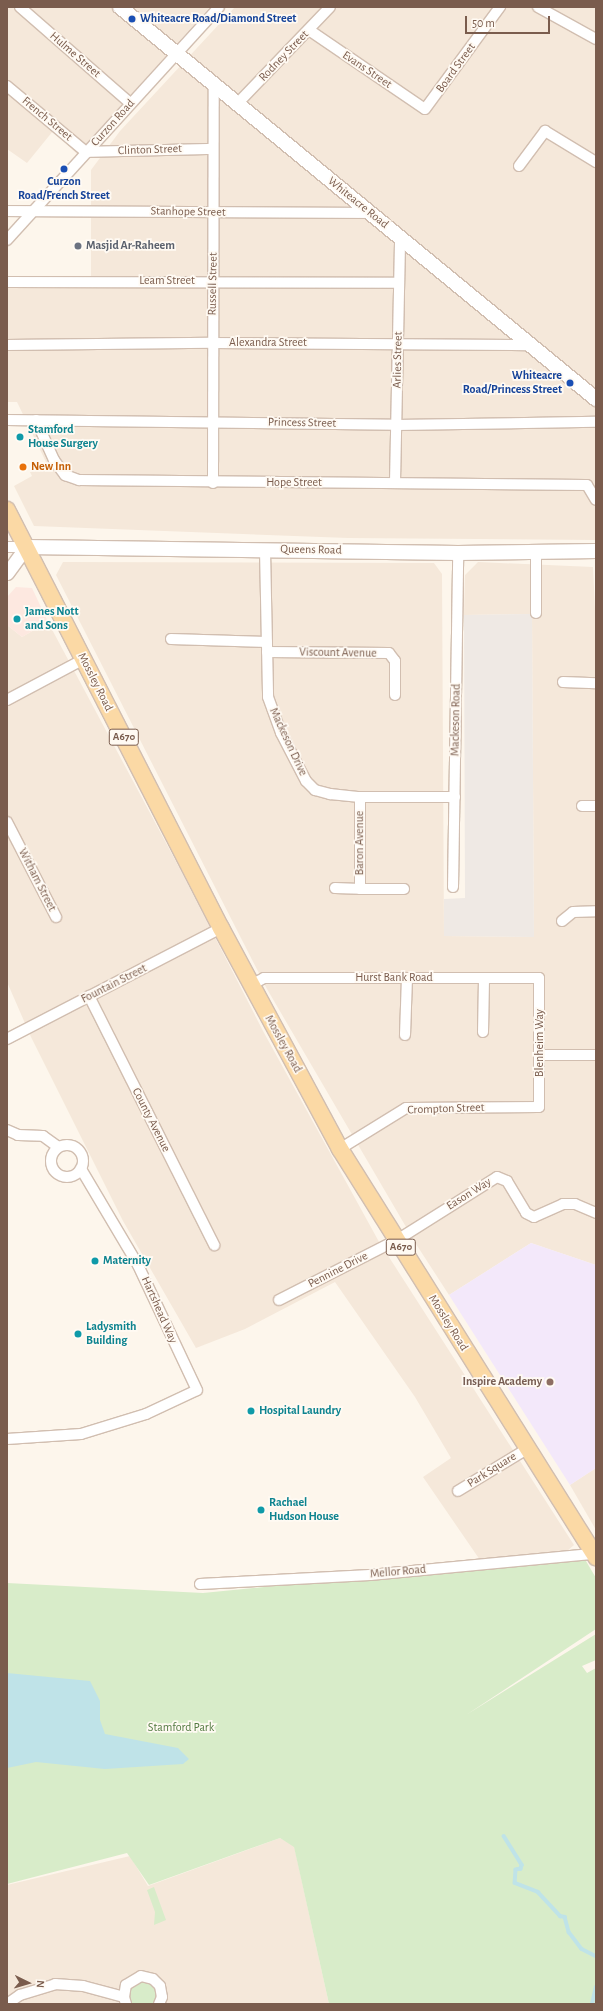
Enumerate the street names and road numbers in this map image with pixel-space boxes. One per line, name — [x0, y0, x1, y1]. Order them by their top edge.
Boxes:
street label: Rodney Street — [256, 27, 312, 85]
street label: Hulme Street — [47, 29, 103, 81]
street label: Board Street — [433, 40, 479, 96]
street label: Evans Street — [340, 48, 394, 92]
street label: French Street — [19, 94, 75, 144]
street label: Curzon Road — [88, 96, 138, 150]
street label: Clinton Street — [118, 142, 182, 158]
street label: Whiteacre Road — [325, 174, 391, 232]
street label: Stanhope Street — [150, 204, 226, 220]
street label: Russell Street — [205, 252, 221, 316]
street label: Leam Street — [139, 274, 195, 288]
street label: Arlies Street — [390, 331, 406, 389]
street label: Alexandra Street — [229, 336, 307, 350]
street label: Princess Street — [268, 415, 336, 431]
street label: Hope Street — [266, 476, 322, 490]
street label: Queens Road — [280, 542, 342, 558]
street label: Viscount Avenue — [299, 645, 377, 661]
street label: Mossley Road — [74, 650, 116, 714]
street label: Mackeson Road — [448, 684, 464, 756]
street label: Mackeson Drive — [266, 706, 310, 778]
road number: A670 — [108, 728, 140, 746]
street label: Baron Avenue — [353, 811, 367, 875]
street label: Witham Street — [15, 846, 59, 914]
street label: Fountain Street — [79, 961, 149, 1007]
street label: Hurst Bank Road — [355, 971, 433, 985]
street label: Blenheim Way — [533, 1009, 547, 1077]
street label: Mossley Road — [261, 1013, 305, 1075]
street label: County Avenue — [129, 1086, 173, 1154]
street label: Crompton Street — [407, 1100, 485, 1118]
street label: Eason Way — [444, 1175, 494, 1213]
road number: A670 — [385, 1238, 417, 1256]
street label: Pennine Drive — [306, 1249, 370, 1291]
street label: Hartshead Way — [138, 1274, 180, 1346]
street label: Mossley Road — [425, 1292, 471, 1354]
street label: Park Square — [465, 1449, 519, 1491]
street label: Mellor Road — [369, 1562, 427, 1582]

